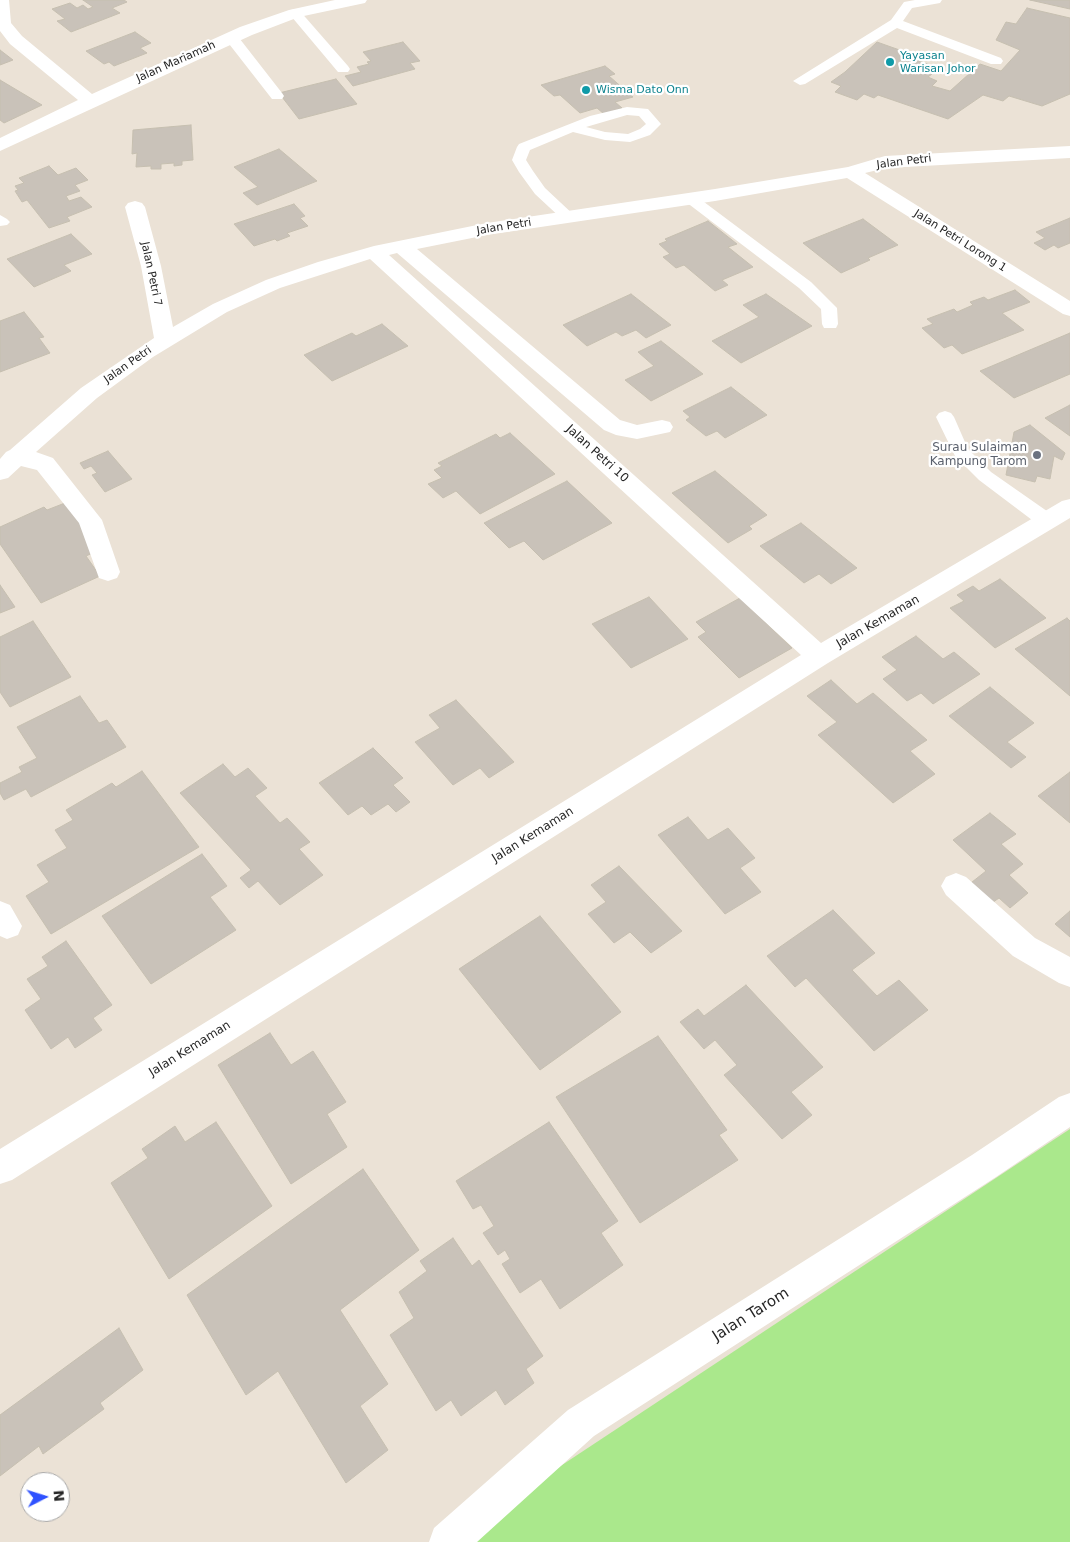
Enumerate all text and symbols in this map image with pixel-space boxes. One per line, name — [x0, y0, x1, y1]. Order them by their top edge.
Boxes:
street label: Jalan Mariamah — [134, 39, 218, 85]
place label: Yayasan Warisan Johor — [900, 49, 976, 75]
marker: Yayasan Warisan Johor — [884, 56, 896, 68]
place label: Wisma Dato Onn — [596, 83, 689, 97]
marker: Wisma Dato Onn — [580, 84, 592, 96]
street label: Jalan Petri — [876, 152, 932, 172]
street label: Jalan Petri Lorong 1 — [911, 207, 1009, 275]
street label: Jalan Petri — [476, 216, 532, 238]
street label: Jalan Petri 7 — [138, 241, 164, 307]
street label: Jalan Petri — [102, 344, 154, 386]
street label: Jalan Petri 10 — [563, 422, 631, 486]
place label: Surau Sulaiman Kampung Tarom — [930, 441, 1027, 469]
marker: Surau Sulaiman Kampung Tarom — [1031, 449, 1043, 461]
street label: Jalan Kemaman — [834, 592, 922, 652]
street label: Jalan Kemaman — [490, 804, 576, 866]
street label: Jalan Kemaman — [147, 1018, 233, 1080]
street label: Jalan Tarom — [709, 1284, 793, 1346]
north arrow — [20, 1472, 70, 1522]
text: N — [50, 1489, 67, 1502]

